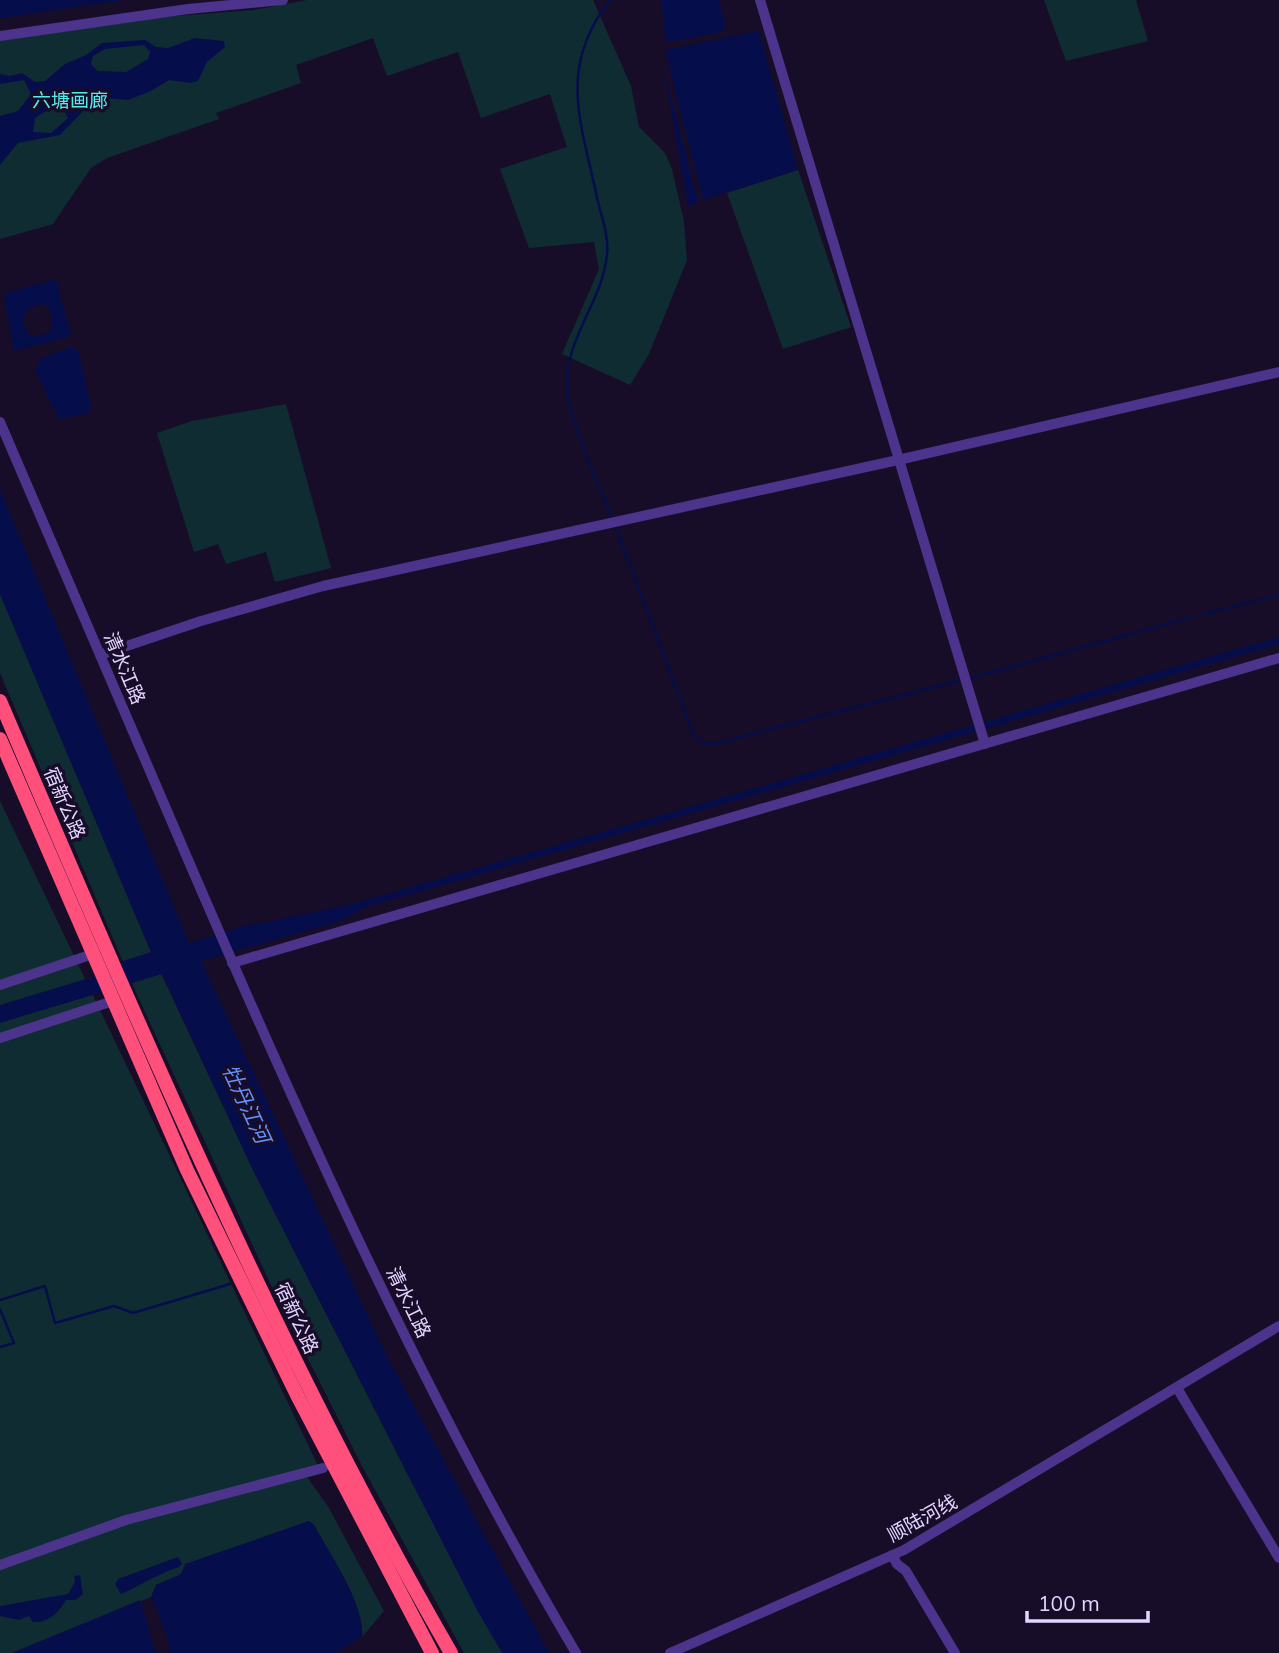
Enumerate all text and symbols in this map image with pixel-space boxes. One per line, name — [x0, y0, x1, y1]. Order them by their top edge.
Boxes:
park label: 六塘画廊 — [32, 88, 108, 112]
street label: 清水江路 — [99, 628, 151, 708]
street label: 宿新公路 — [39, 763, 91, 843]
water label: 牡丹江河 — [217, 1060, 278, 1151]
street label: 清水江路 — [382, 1263, 436, 1341]
street label: 宿新公路 — [270, 1278, 324, 1358]
street label: 顺陆河线 — [883, 1489, 961, 1547]
scale bar — [1027, 1580, 1148, 1624]
text: 100 m — [1038, 1590, 1100, 1616]

